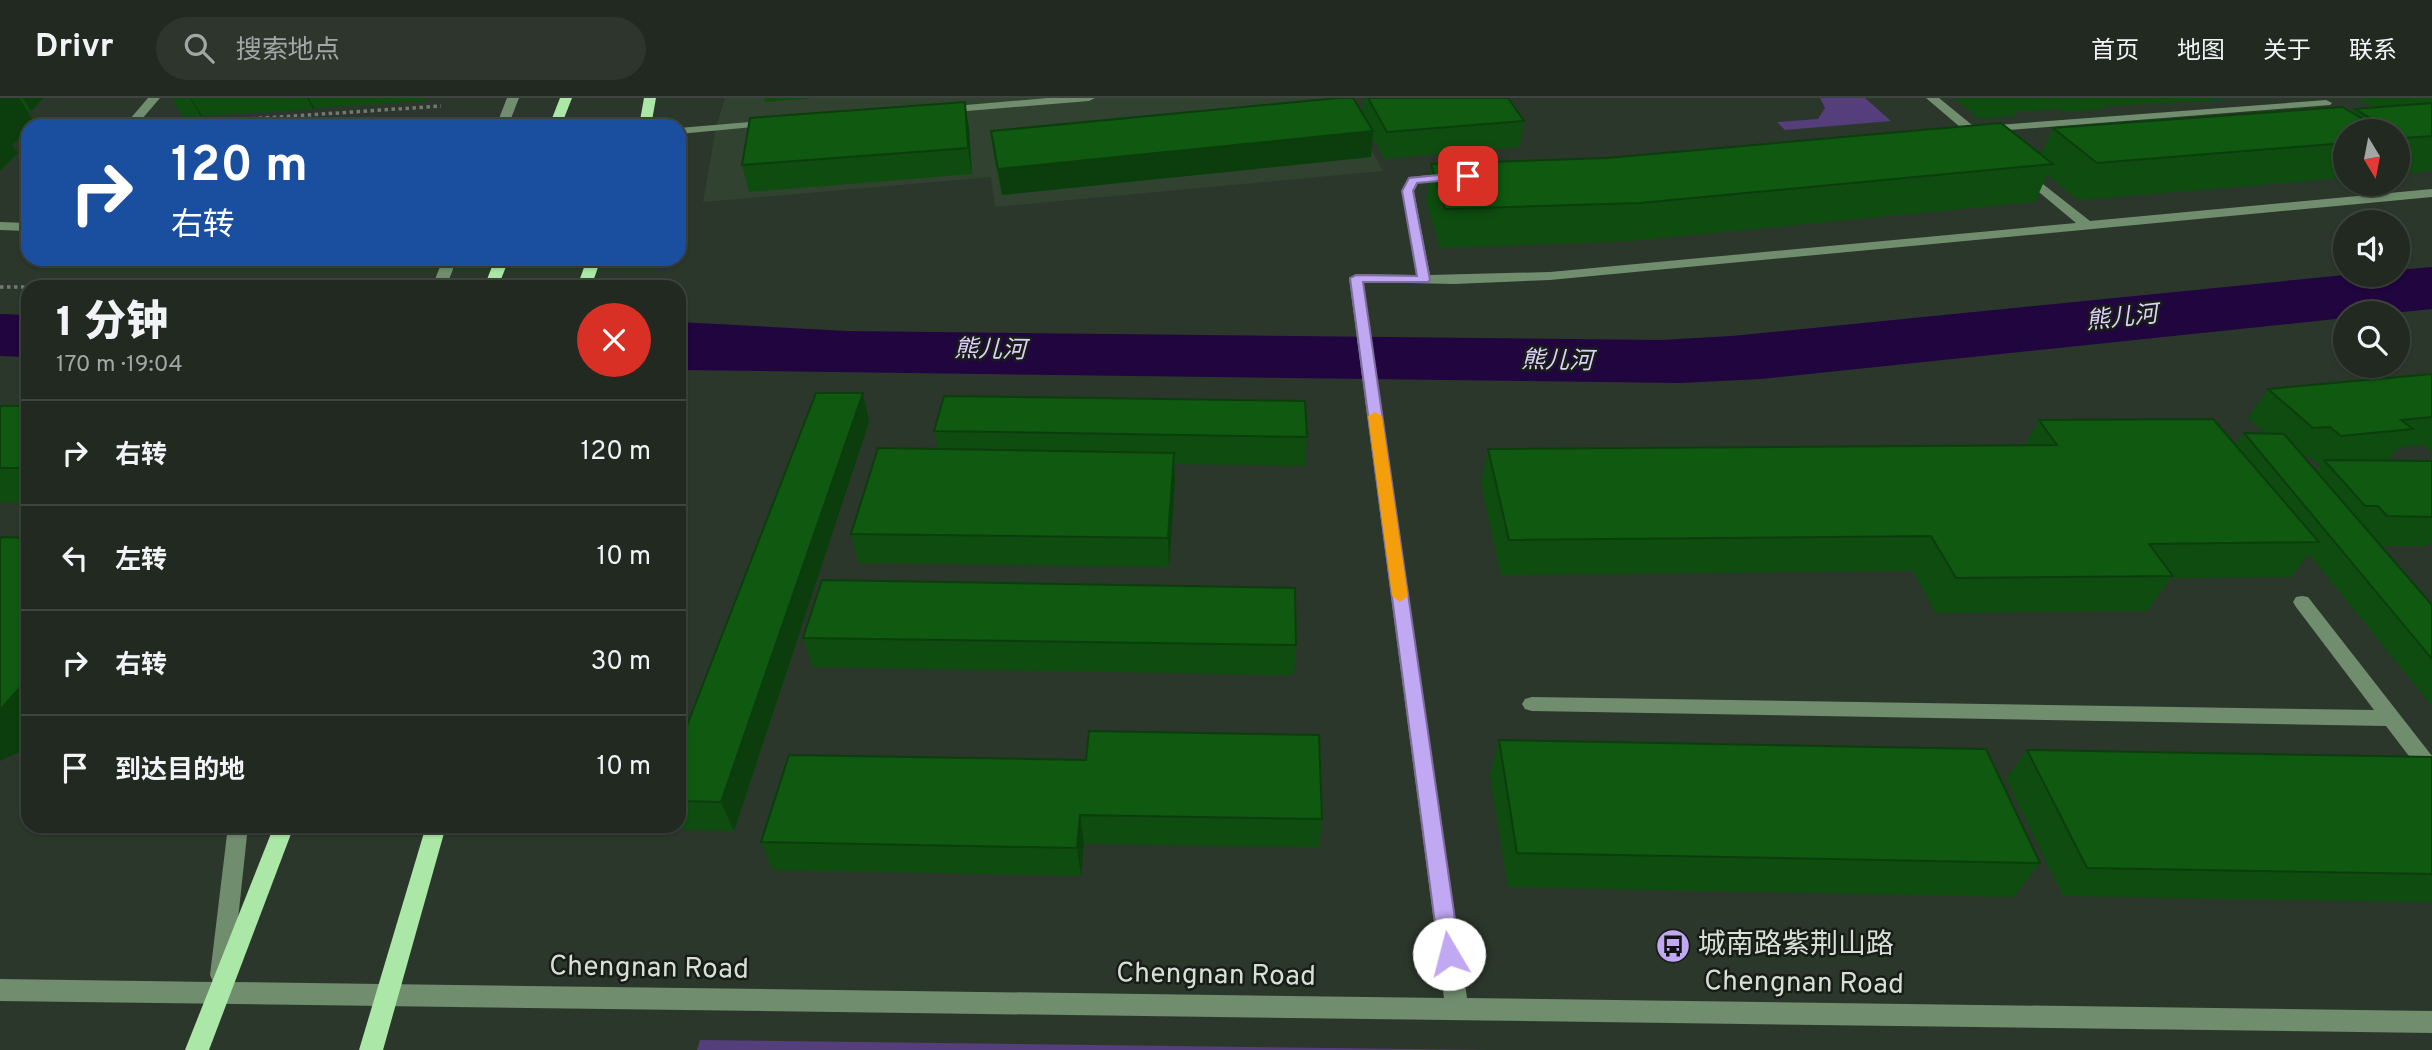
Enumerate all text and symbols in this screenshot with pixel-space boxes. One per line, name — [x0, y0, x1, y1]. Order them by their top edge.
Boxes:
search box — [156, 17, 646, 80]
text: Drivr — [35, 27, 114, 69]
icon: search — [180, 29, 218, 67]
text: 搜索地点 — [236, 35, 340, 68]
text: 首页 — [2091, 37, 2139, 67]
text: 地图 — [2177, 37, 2225, 67]
text: 关于 — [2263, 37, 2311, 67]
text: 联系 — [2349, 37, 2397, 67]
north arrow — [2333, 119, 2410, 196]
map controls — [2333, 119, 2410, 378]
text: 120 m — [171, 137, 308, 199]
pin — [1438, 146, 1498, 206]
icon: right — [56, 147, 147, 238]
icon: arrive — [1449, 157, 1487, 195]
text: 右转 — [171, 207, 235, 247]
button: sound — [2333, 210, 2410, 287]
text: 1 分钟 — [56, 298, 168, 351]
water label: 熊儿河 — [2085, 300, 2163, 338]
button: search — [2333, 301, 2410, 378]
button: close — [577, 303, 651, 377]
water label: 熊儿河 — [954, 335, 1030, 367]
water label: 熊儿河 — [1521, 346, 1597, 378]
text: 170 m · 19:04 — [56, 351, 183, 380]
icon: right — [56, 434, 94, 472]
text: 120 m — [581, 436, 651, 469]
text: 右转 — [115, 440, 167, 473]
icon: left — [56, 539, 94, 577]
text: 10 m — [596, 541, 651, 574]
text: 左转 — [115, 545, 167, 578]
icon: right — [56, 644, 94, 682]
text: 30 m — [591, 646, 651, 679]
text: 右转 — [115, 650, 167, 683]
icon: arrive — [56, 749, 94, 787]
text: 10 m — [596, 751, 651, 784]
text: 到达目的地 — [115, 755, 245, 788]
position arrow — [1412, 917, 1486, 991]
bus stop icon: 城南路紫荆山路 — [1654, 927, 1692, 965]
place label: 城南路紫荆山路 — [1698, 928, 1894, 964]
street label: Chengnan Road — [549, 949, 749, 989]
street label: Chengnan Road — [1116, 956, 1316, 996]
street label: Chengnan Road — [1704, 964, 1904, 1004]

